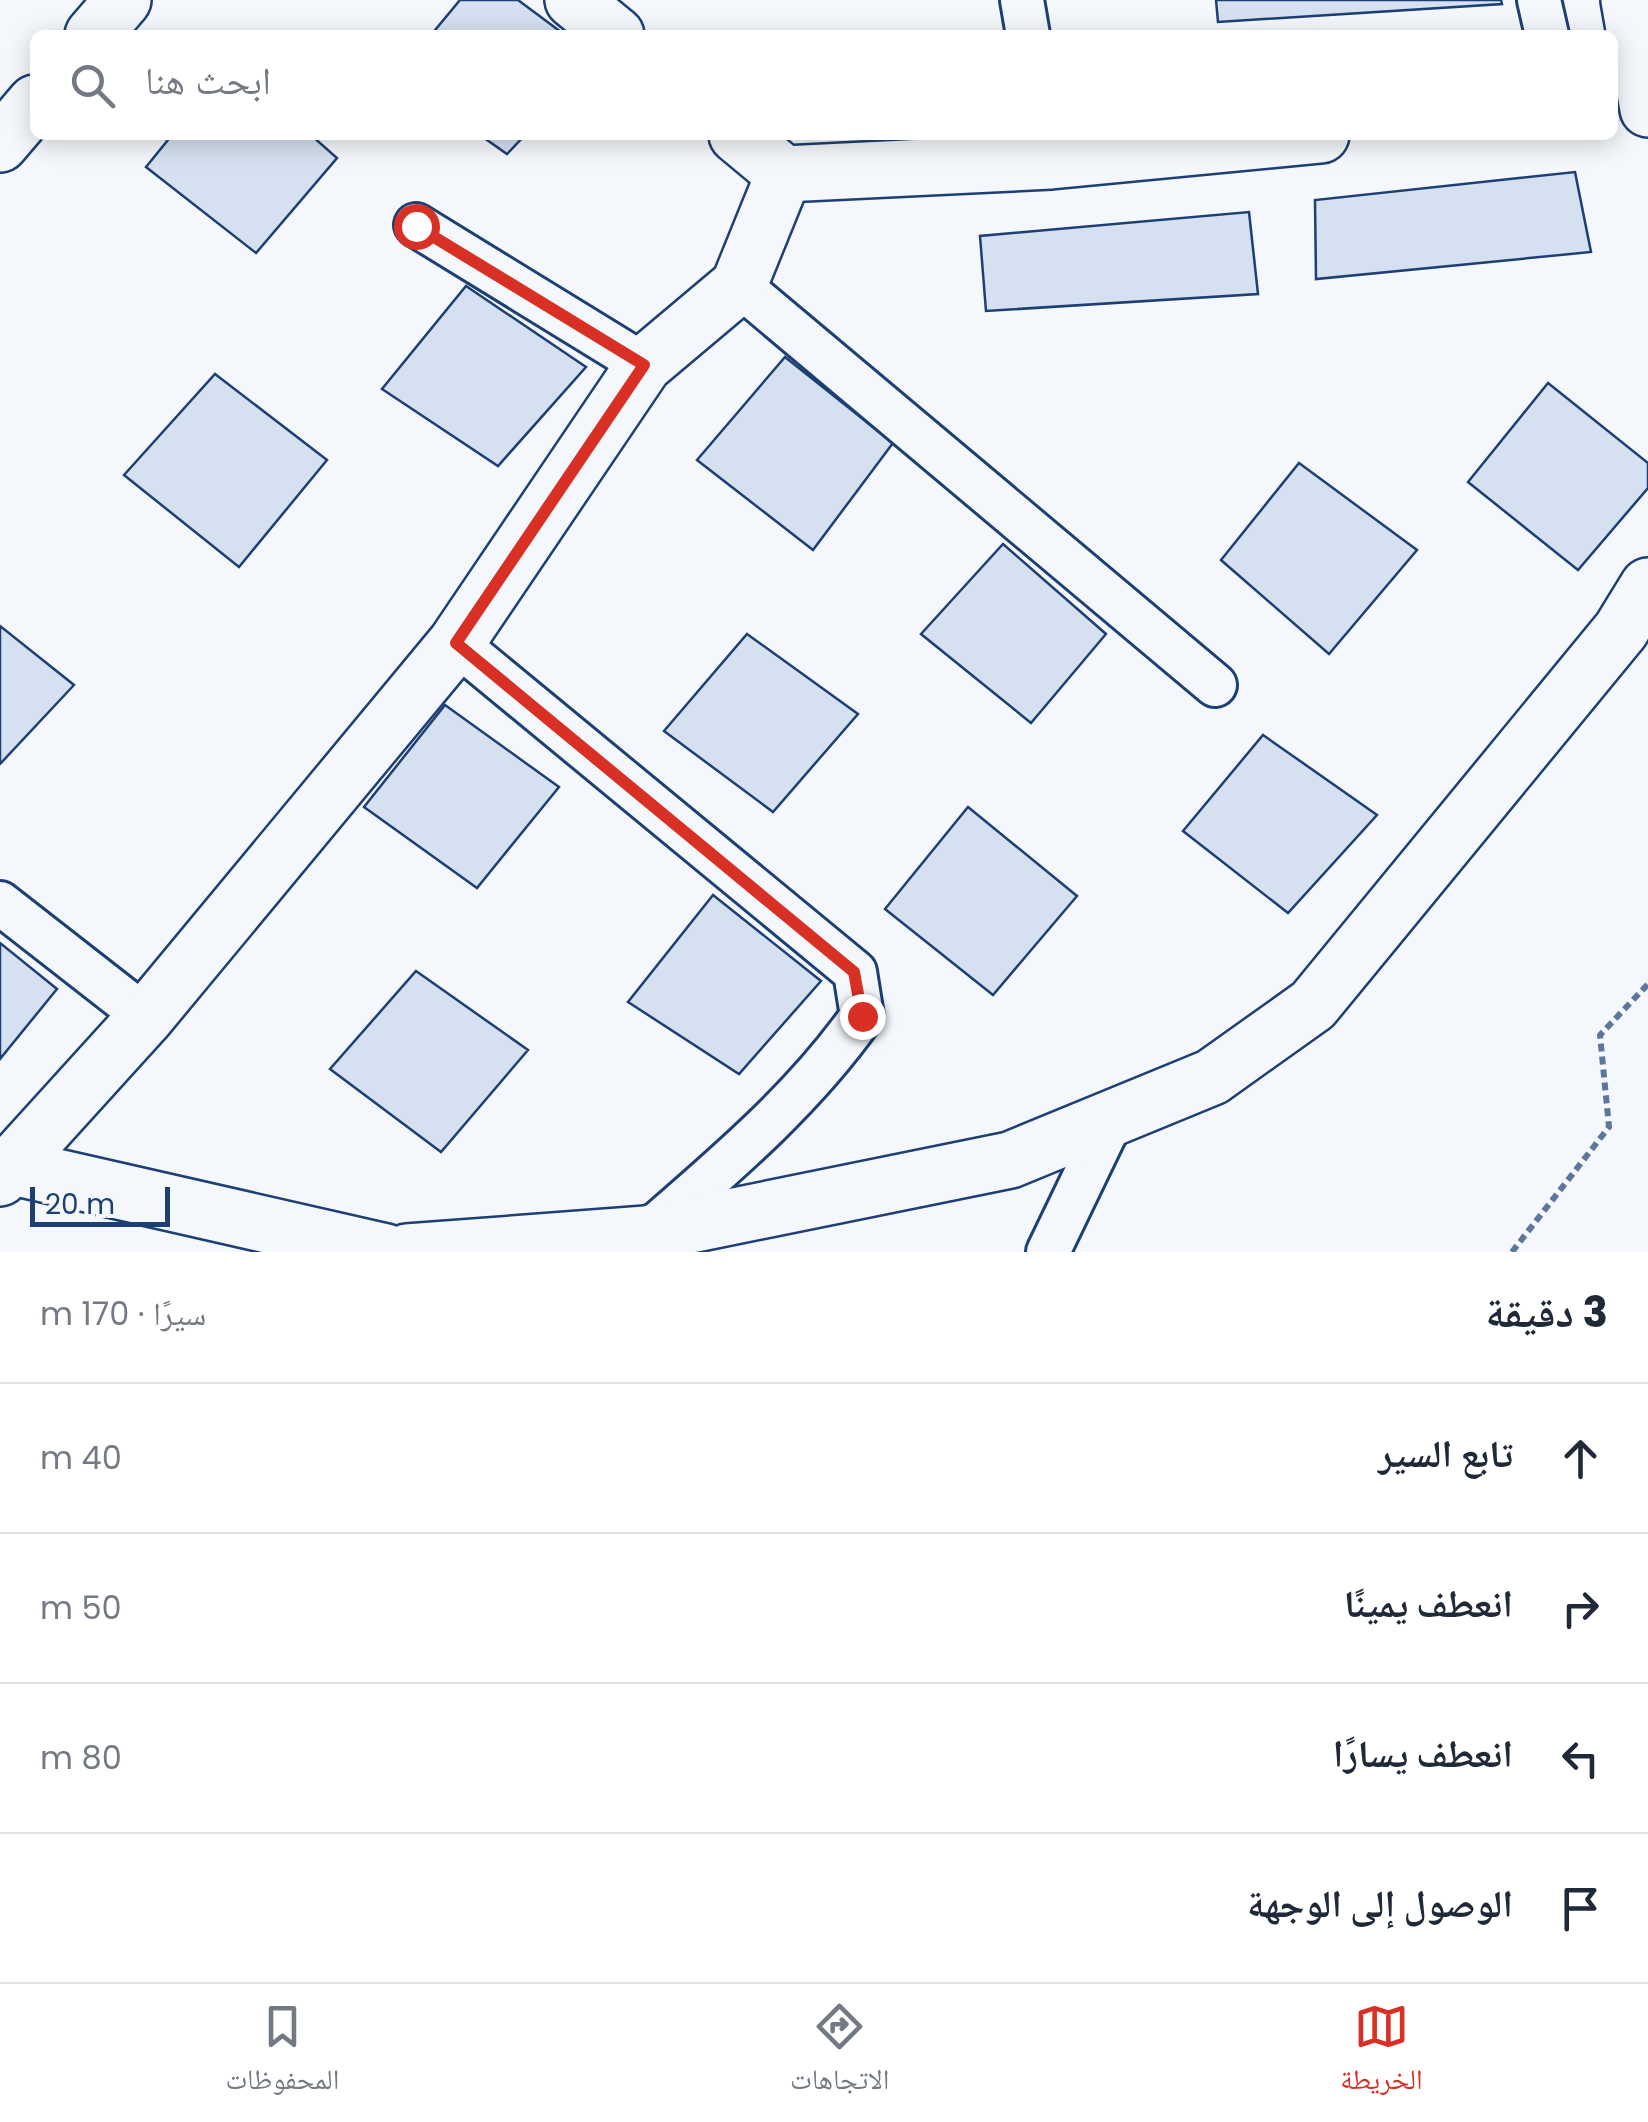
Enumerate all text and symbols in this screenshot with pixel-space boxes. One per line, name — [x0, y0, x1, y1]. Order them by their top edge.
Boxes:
search box — [30, 30, 1618, 140]
text: ابحث هنا — [145, 54, 271, 107]
icon: search — [65, 58, 120, 113]
route start — [394, 204, 440, 250]
route end — [840, 994, 886, 1040]
scale bar — [30, 1182, 170, 1226]
text: 20 m — [45, 1185, 115, 1224]
text: 3 دقيقة — [1485, 1283, 1608, 1342]
text: سيرًا · 170 m — [40, 1291, 206, 1336]
text: تابع السير — [1378, 1427, 1513, 1480]
icon: ahead — [1553, 1431, 1608, 1486]
text: 40 m — [40, 1435, 122, 1480]
text: انعطف يمينًا — [1344, 1577, 1513, 1630]
icon: right — [1553, 1581, 1608, 1636]
text: 50 m — [40, 1585, 122, 1630]
text: انعطف يسارًا — [1333, 1727, 1513, 1780]
icon: left — [1553, 1731, 1608, 1786]
text: 80 m — [40, 1735, 122, 1780]
text: الوصول إلى الوجهة — [1247, 1877, 1513, 1930]
icon: arrive — [1553, 1881, 1608, 1936]
tab: المحفوظات — [225, 1999, 339, 2107]
tab: الاتجاهات — [790, 1999, 889, 2107]
tab: الخريطة — [1340, 1999, 1423, 2107]

